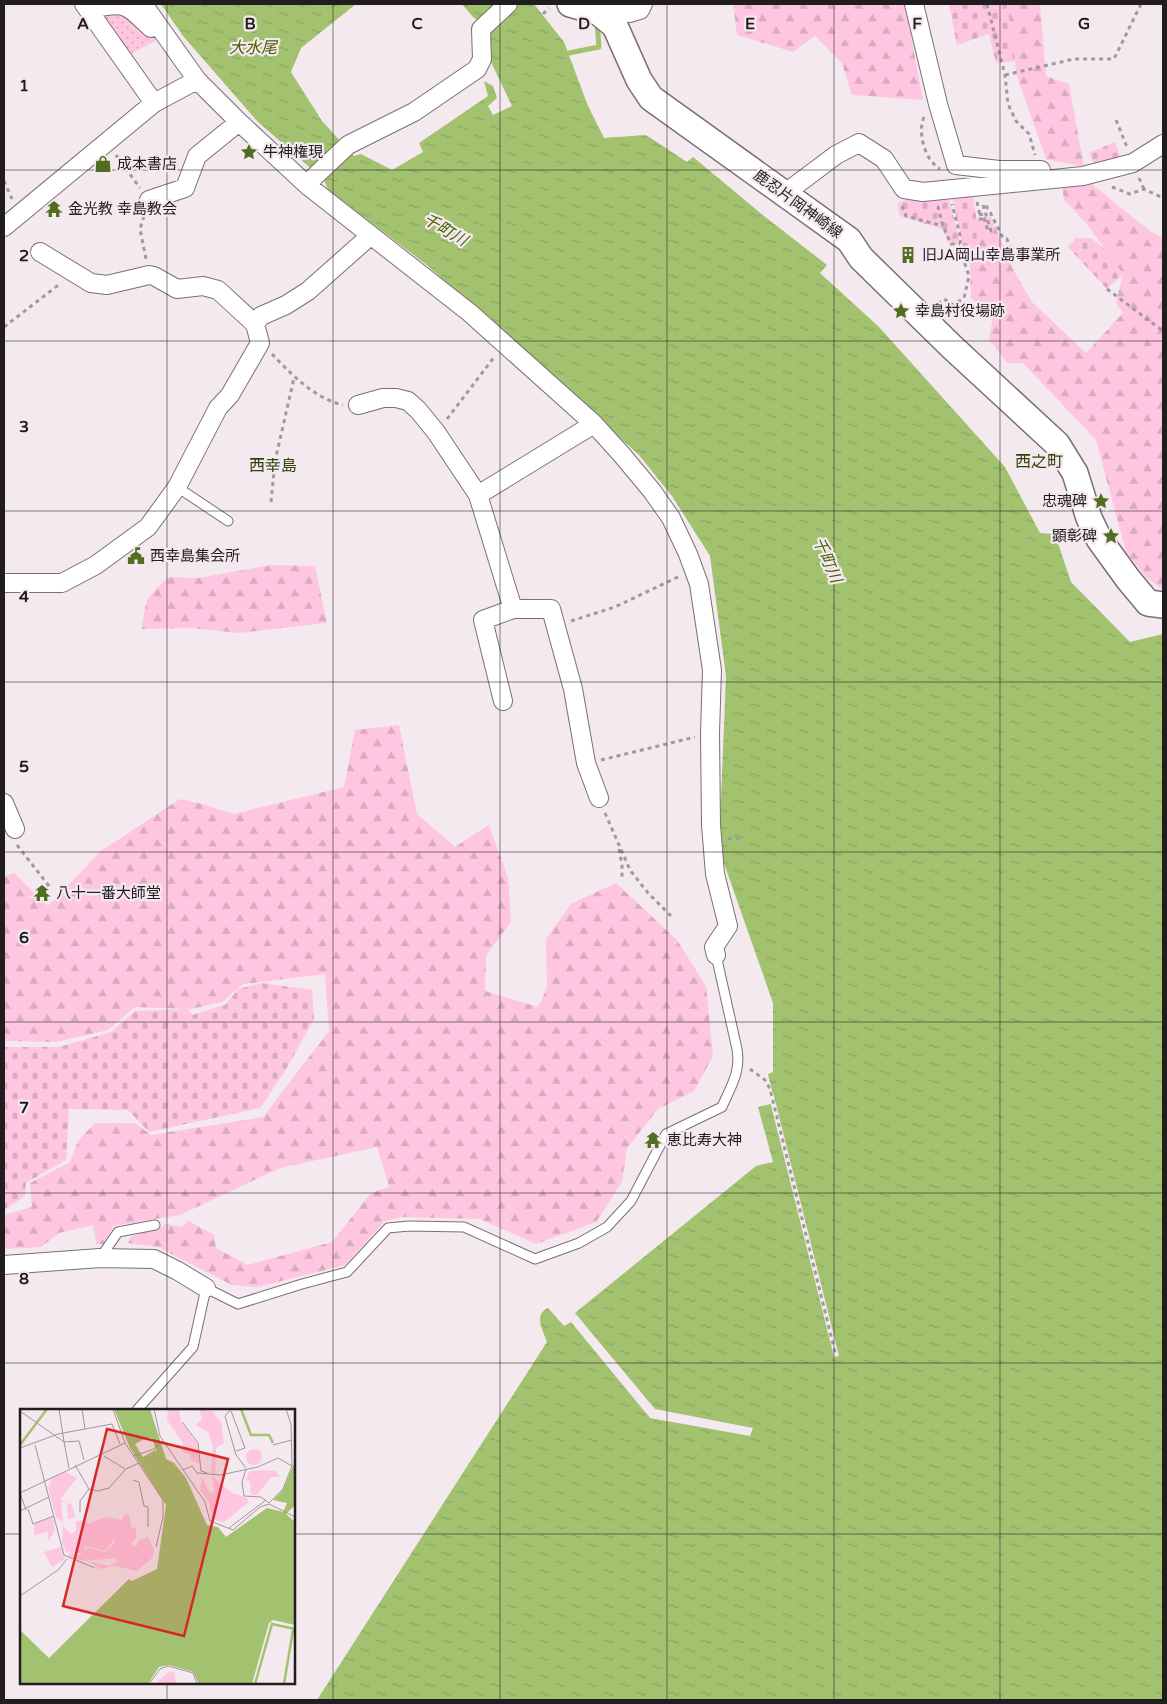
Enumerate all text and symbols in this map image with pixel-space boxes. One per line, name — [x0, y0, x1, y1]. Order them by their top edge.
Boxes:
text: A — [77, 14, 89, 34]
text: B — [244, 14, 256, 34]
text: C — [411, 14, 423, 34]
text: D — [578, 14, 590, 34]
text: E — [745, 14, 755, 34]
text: F — [912, 14, 922, 34]
text: G — [1078, 14, 1090, 34]
water label: 大水尾 — [229, 38, 279, 58]
text: 1 — [19, 76, 29, 96]
place icon: 牛神権現 — [239, 142, 259, 162]
place label: 牛神権現 — [263, 143, 323, 161]
shop icon: 成本書店 — [93, 154, 113, 174]
place label: 成本書店 — [117, 155, 177, 173]
street label: 鹿忍片岡神崎線 — [750, 166, 846, 242]
temple icon: 金光教 幸島教会 — [44, 199, 64, 219]
place label: 金光教 幸島教会 — [68, 200, 177, 218]
water label: 千町川 — [419, 209, 473, 252]
building icon: 旧JA岡山幸島事業所 — [898, 245, 918, 265]
text: 2 — [19, 246, 29, 266]
place label: 旧JA岡山幸島事業所 — [922, 246, 1060, 264]
place icon: 幸島村役場跡 — [891, 301, 911, 321]
place label: 幸島村役場跡 — [915, 302, 1005, 320]
text: 3 — [19, 417, 29, 437]
district label: 西之町 — [1015, 452, 1063, 472]
district label: 西幸島 — [249, 456, 297, 476]
place icon: 忠魂碑 — [1091, 491, 1111, 511]
place label: 忠魂碑 — [1042, 492, 1087, 510]
place icon: 顕彰碑 — [1101, 526, 1121, 546]
place label: 顕彰碑 — [1052, 527, 1097, 545]
water label: 千町川 — [808, 534, 847, 588]
public building icon: 西幸島集会所 — [126, 546, 146, 566]
place label: 西幸島集会所 — [150, 547, 240, 565]
text: 4 — [19, 587, 29, 607]
text: 5 — [19, 757, 29, 777]
temple icon: 八十一番大師堂 — [32, 883, 52, 903]
place label: 八十一番大師堂 — [56, 884, 161, 902]
text: 6 — [19, 928, 29, 948]
text: 7 — [19, 1098, 29, 1118]
temple icon: 恵比寿大神 — [643, 1130, 663, 1150]
place label: 恵比寿大神 — [667, 1131, 742, 1149]
text: 8 — [19, 1269, 29, 1289]
inset map — [20, 1409, 295, 1684]

